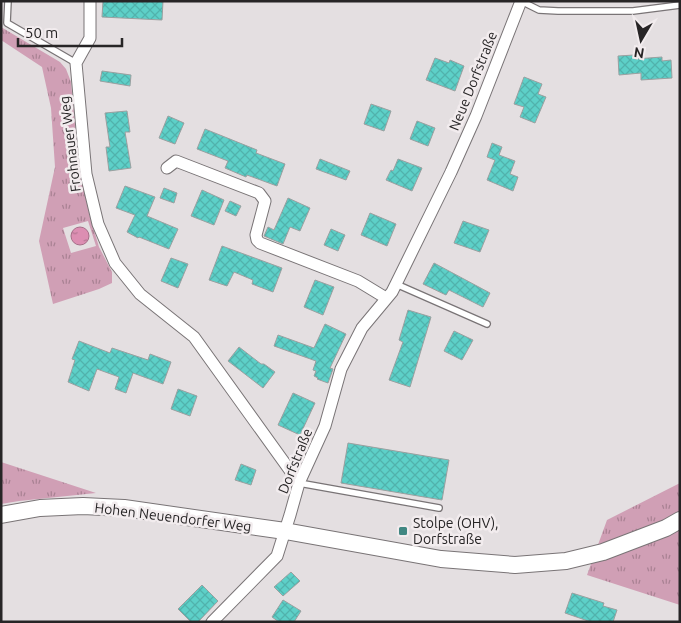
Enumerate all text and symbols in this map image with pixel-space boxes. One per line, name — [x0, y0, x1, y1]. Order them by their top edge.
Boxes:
scale bar — [18, 15, 121, 47]
north arrow — [616, 15, 666, 65]
text: 50 m — [25, 24, 58, 41]
street label: Neue Dorfstraße — [446, 29, 500, 133]
text: N — [633, 44, 645, 62]
street label: Frohnauer Weg — [56, 95, 84, 193]
street label: Dorfstraße — [275, 426, 315, 496]
street label: Hohen Neuendorfer Weg — [94, 499, 252, 535]
place label: Stolpe (OHV), Dorfstraße — [413, 515, 499, 547]
marker: Stolpe (OHV), Dorfstraße — [397, 525, 409, 537]

